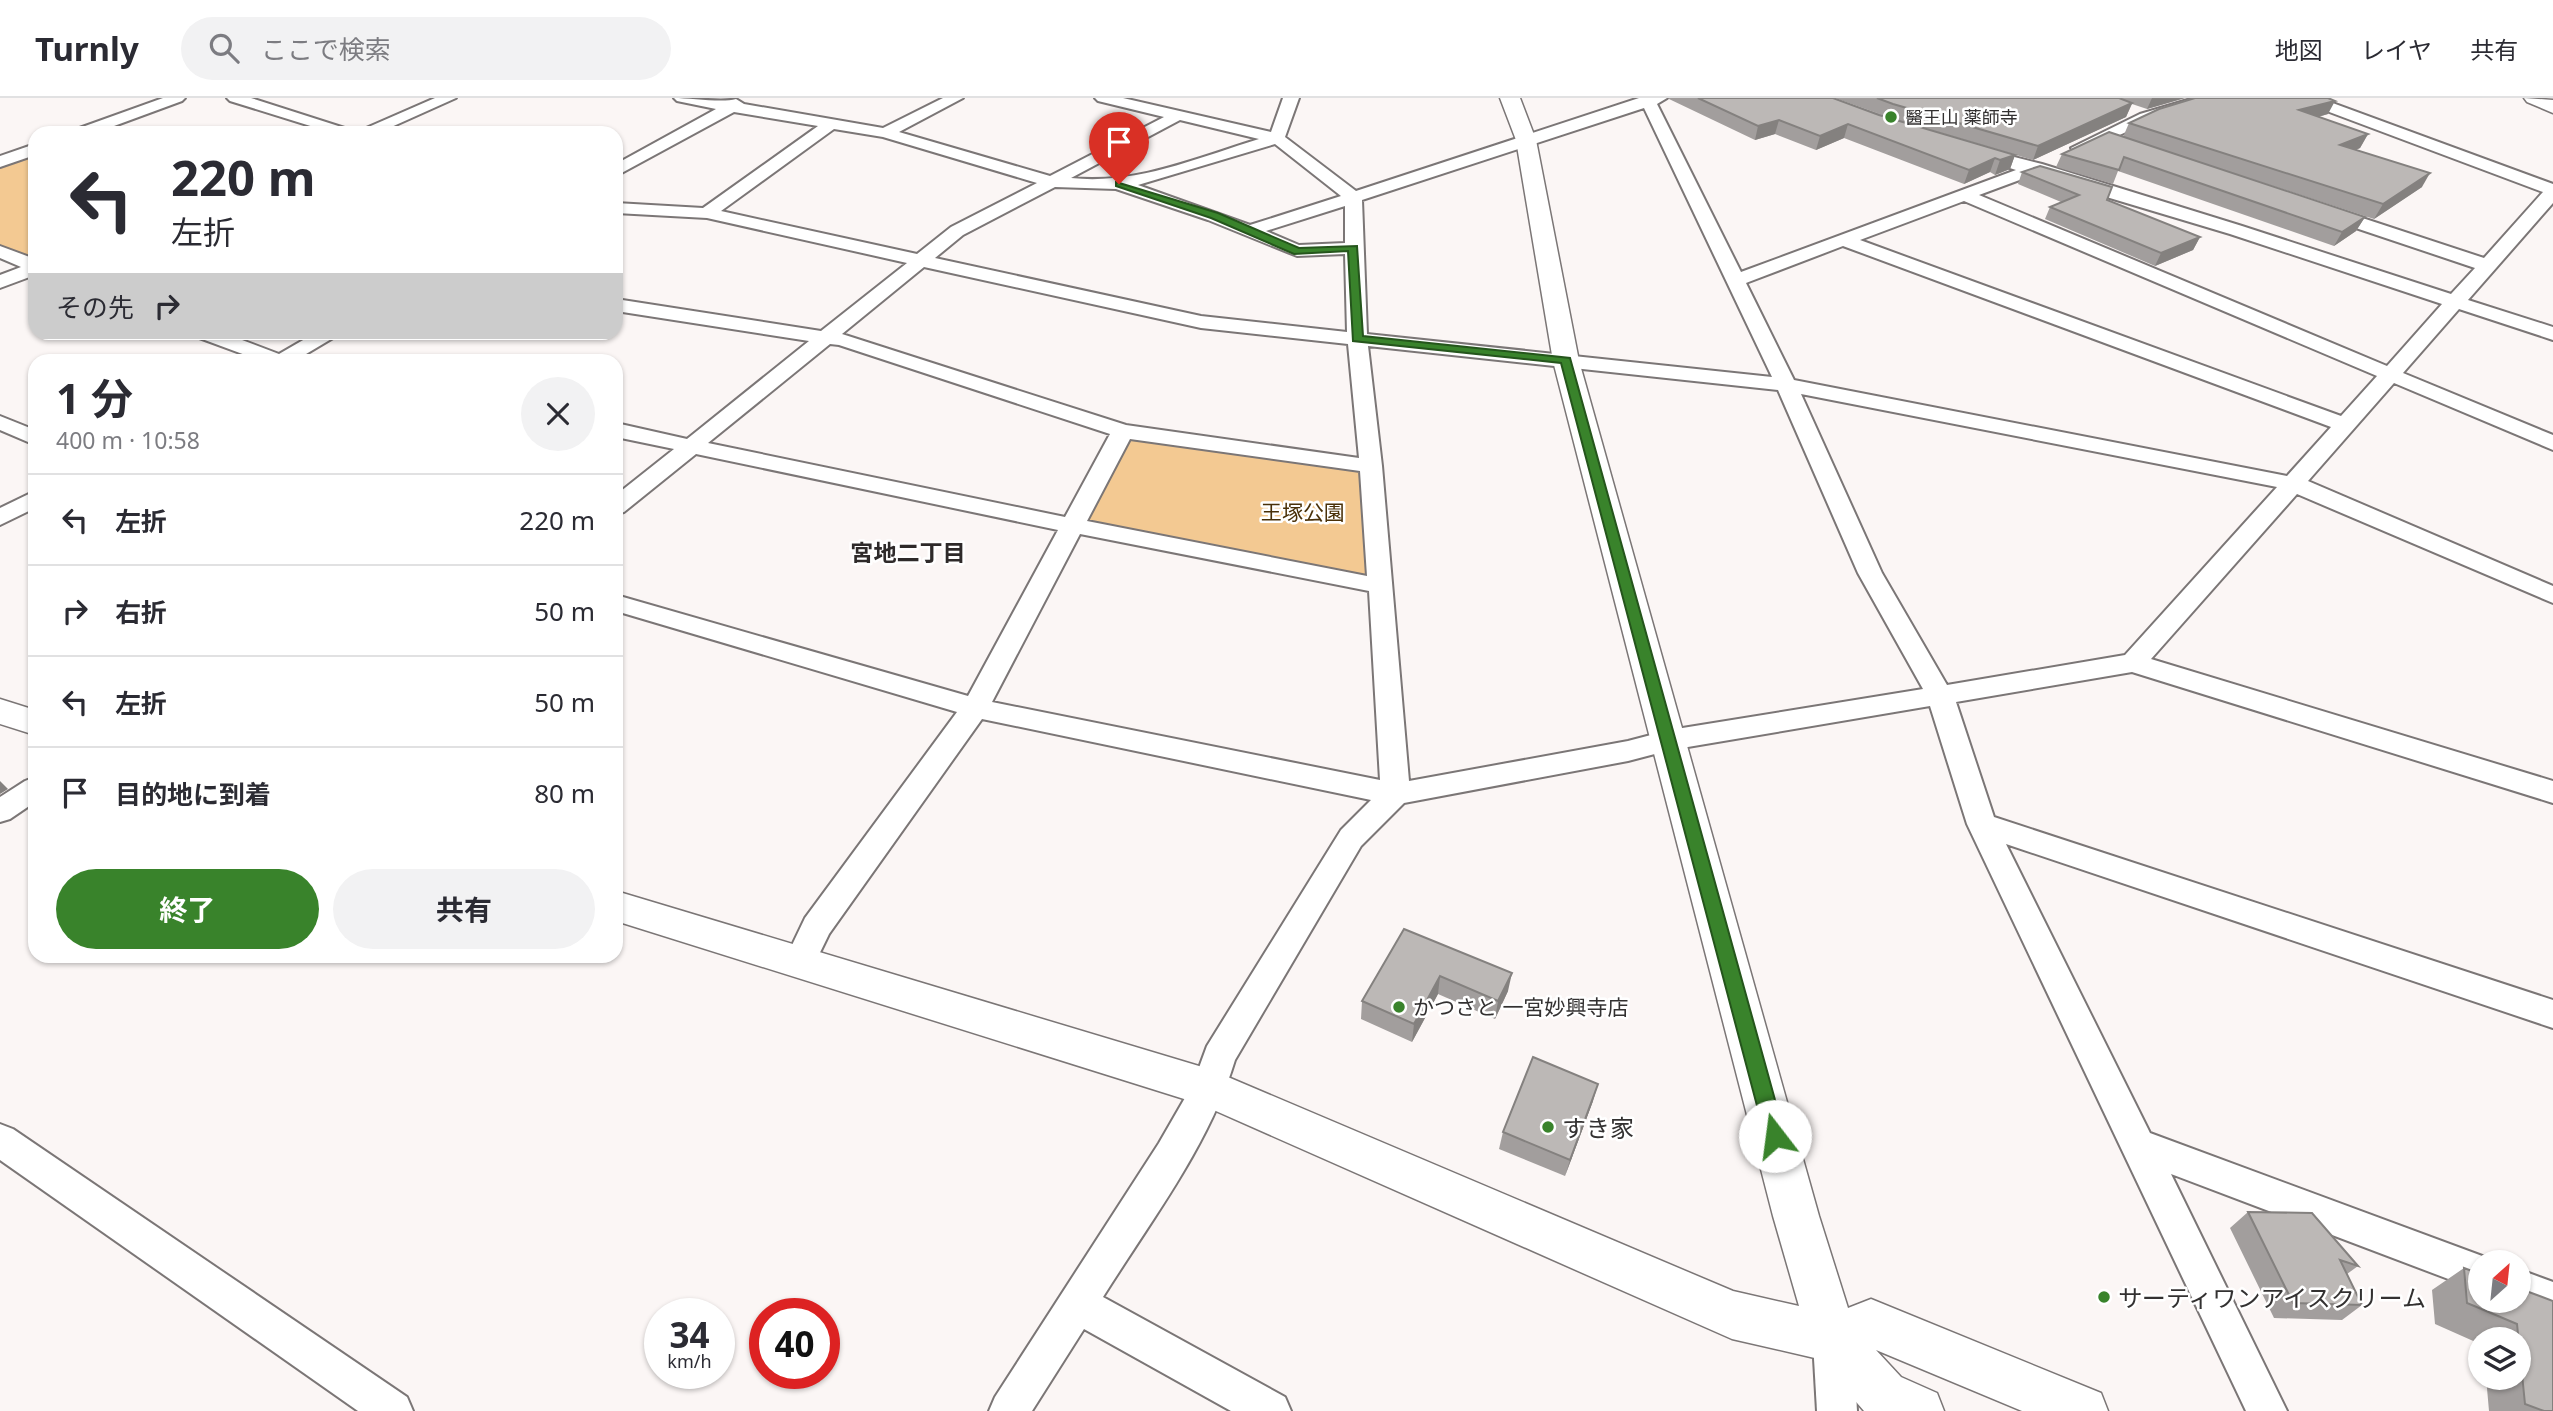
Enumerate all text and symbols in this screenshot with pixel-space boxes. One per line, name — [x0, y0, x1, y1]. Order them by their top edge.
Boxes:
search box — [181, 17, 671, 80]
text: Turnly — [35, 26, 139, 71]
icon: search — [205, 29, 243, 67]
text: ここで検索 — [261, 31, 391, 67]
text: 地図 — [2275, 33, 2323, 66]
text: レイヤ — [2361, 33, 2432, 66]
text: 共有 — [2470, 33, 2518, 66]
place label: 醫王山 薬師寺 — [1905, 105, 2018, 129]
marker: 醫王山 薬師寺 — [1883, 109, 1899, 125]
pin — [1089, 112, 1149, 184]
icon: arrive — [1100, 123, 1138, 161]
text: 220 m — [171, 144, 316, 210]
icon: left — [56, 154, 147, 245]
text: 左折 — [171, 210, 235, 253]
icon: right — [148, 287, 186, 325]
text: その先 — [56, 289, 134, 325]
text: 1 分 — [56, 369, 133, 426]
button: close — [521, 377, 595, 451]
text: 400 m · 10:58 — [56, 424, 200, 456]
park label: 王塚公園 — [1261, 498, 1345, 526]
icon: left — [56, 501, 94, 539]
text: 220 m — [519, 502, 595, 538]
text: 左折 — [115, 503, 167, 539]
district label: 宮地二丁目 — [851, 536, 966, 568]
icon: right — [56, 592, 94, 630]
text: 50 m — [534, 593, 595, 629]
text: 右折 — [115, 594, 167, 630]
icon: left — [56, 683, 94, 721]
text: 50 m — [534, 684, 595, 720]
text: 左折 — [115, 685, 167, 721]
icon: arrive — [56, 774, 94, 812]
text: 80 m — [534, 775, 595, 811]
text: 目的地に到着 — [115, 776, 271, 812]
button: 終了 — [56, 869, 319, 949]
button: 共有 — [333, 869, 595, 949]
place label: かつさと 一宮妙興寺店 — [1413, 993, 1628, 1021]
marker: かつさと 一宮妙興寺店 — [1391, 999, 1407, 1015]
position arrow — [1738, 1099, 1812, 1173]
place label: すき家 — [1562, 1111, 1634, 1144]
marker: すき家 — [1540, 1119, 1556, 1135]
north arrow — [2468, 1250, 2530, 1312]
map controls — [2468, 1250, 2531, 1390]
place label: サーティワンアイスクリーム — [2118, 1281, 2426, 1314]
marker: サーティワンアイスクリーム — [2096, 1289, 2112, 1305]
speed limit sign: 40 — [749, 1298, 840, 1389]
text: 34 — [669, 1311, 710, 1358]
button: layers — [2468, 1327, 2531, 1390]
text: km/h — [667, 1349, 712, 1373]

